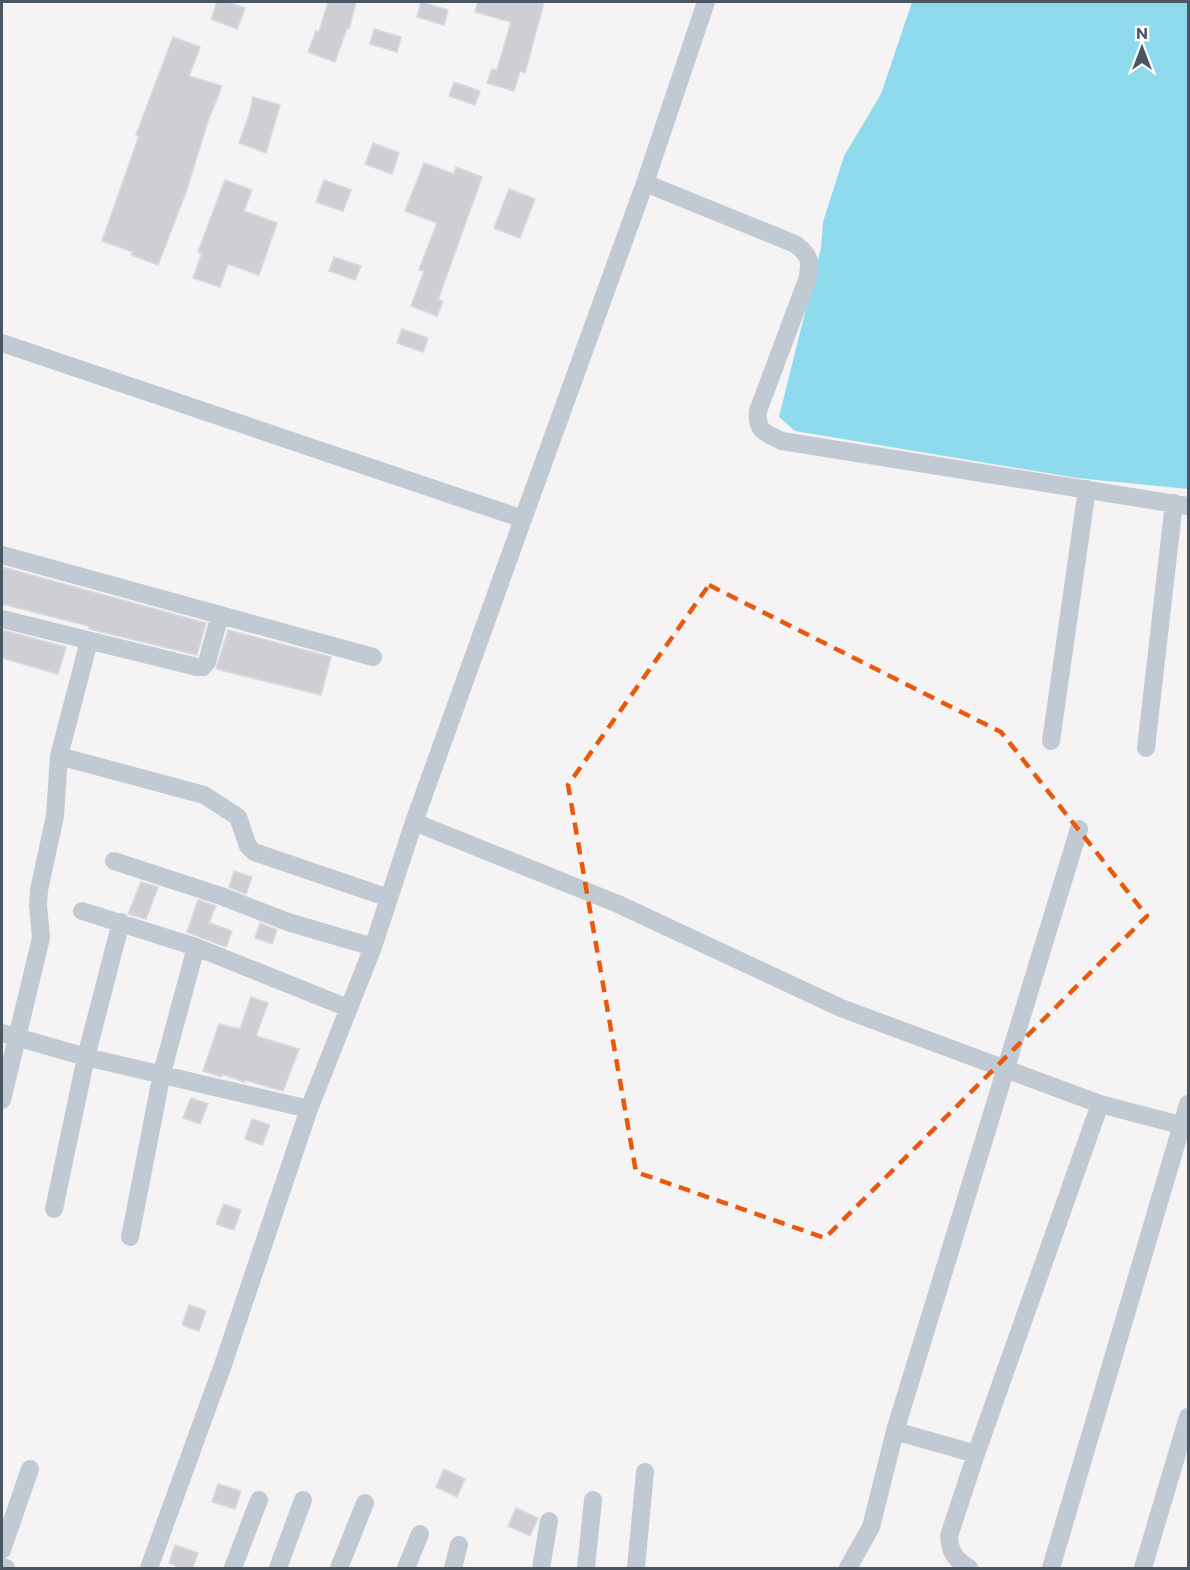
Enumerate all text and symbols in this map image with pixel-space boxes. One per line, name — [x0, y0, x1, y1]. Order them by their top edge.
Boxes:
north arrow — [1112, 18, 1172, 78]
text: N — [1136, 23, 1148, 42]

